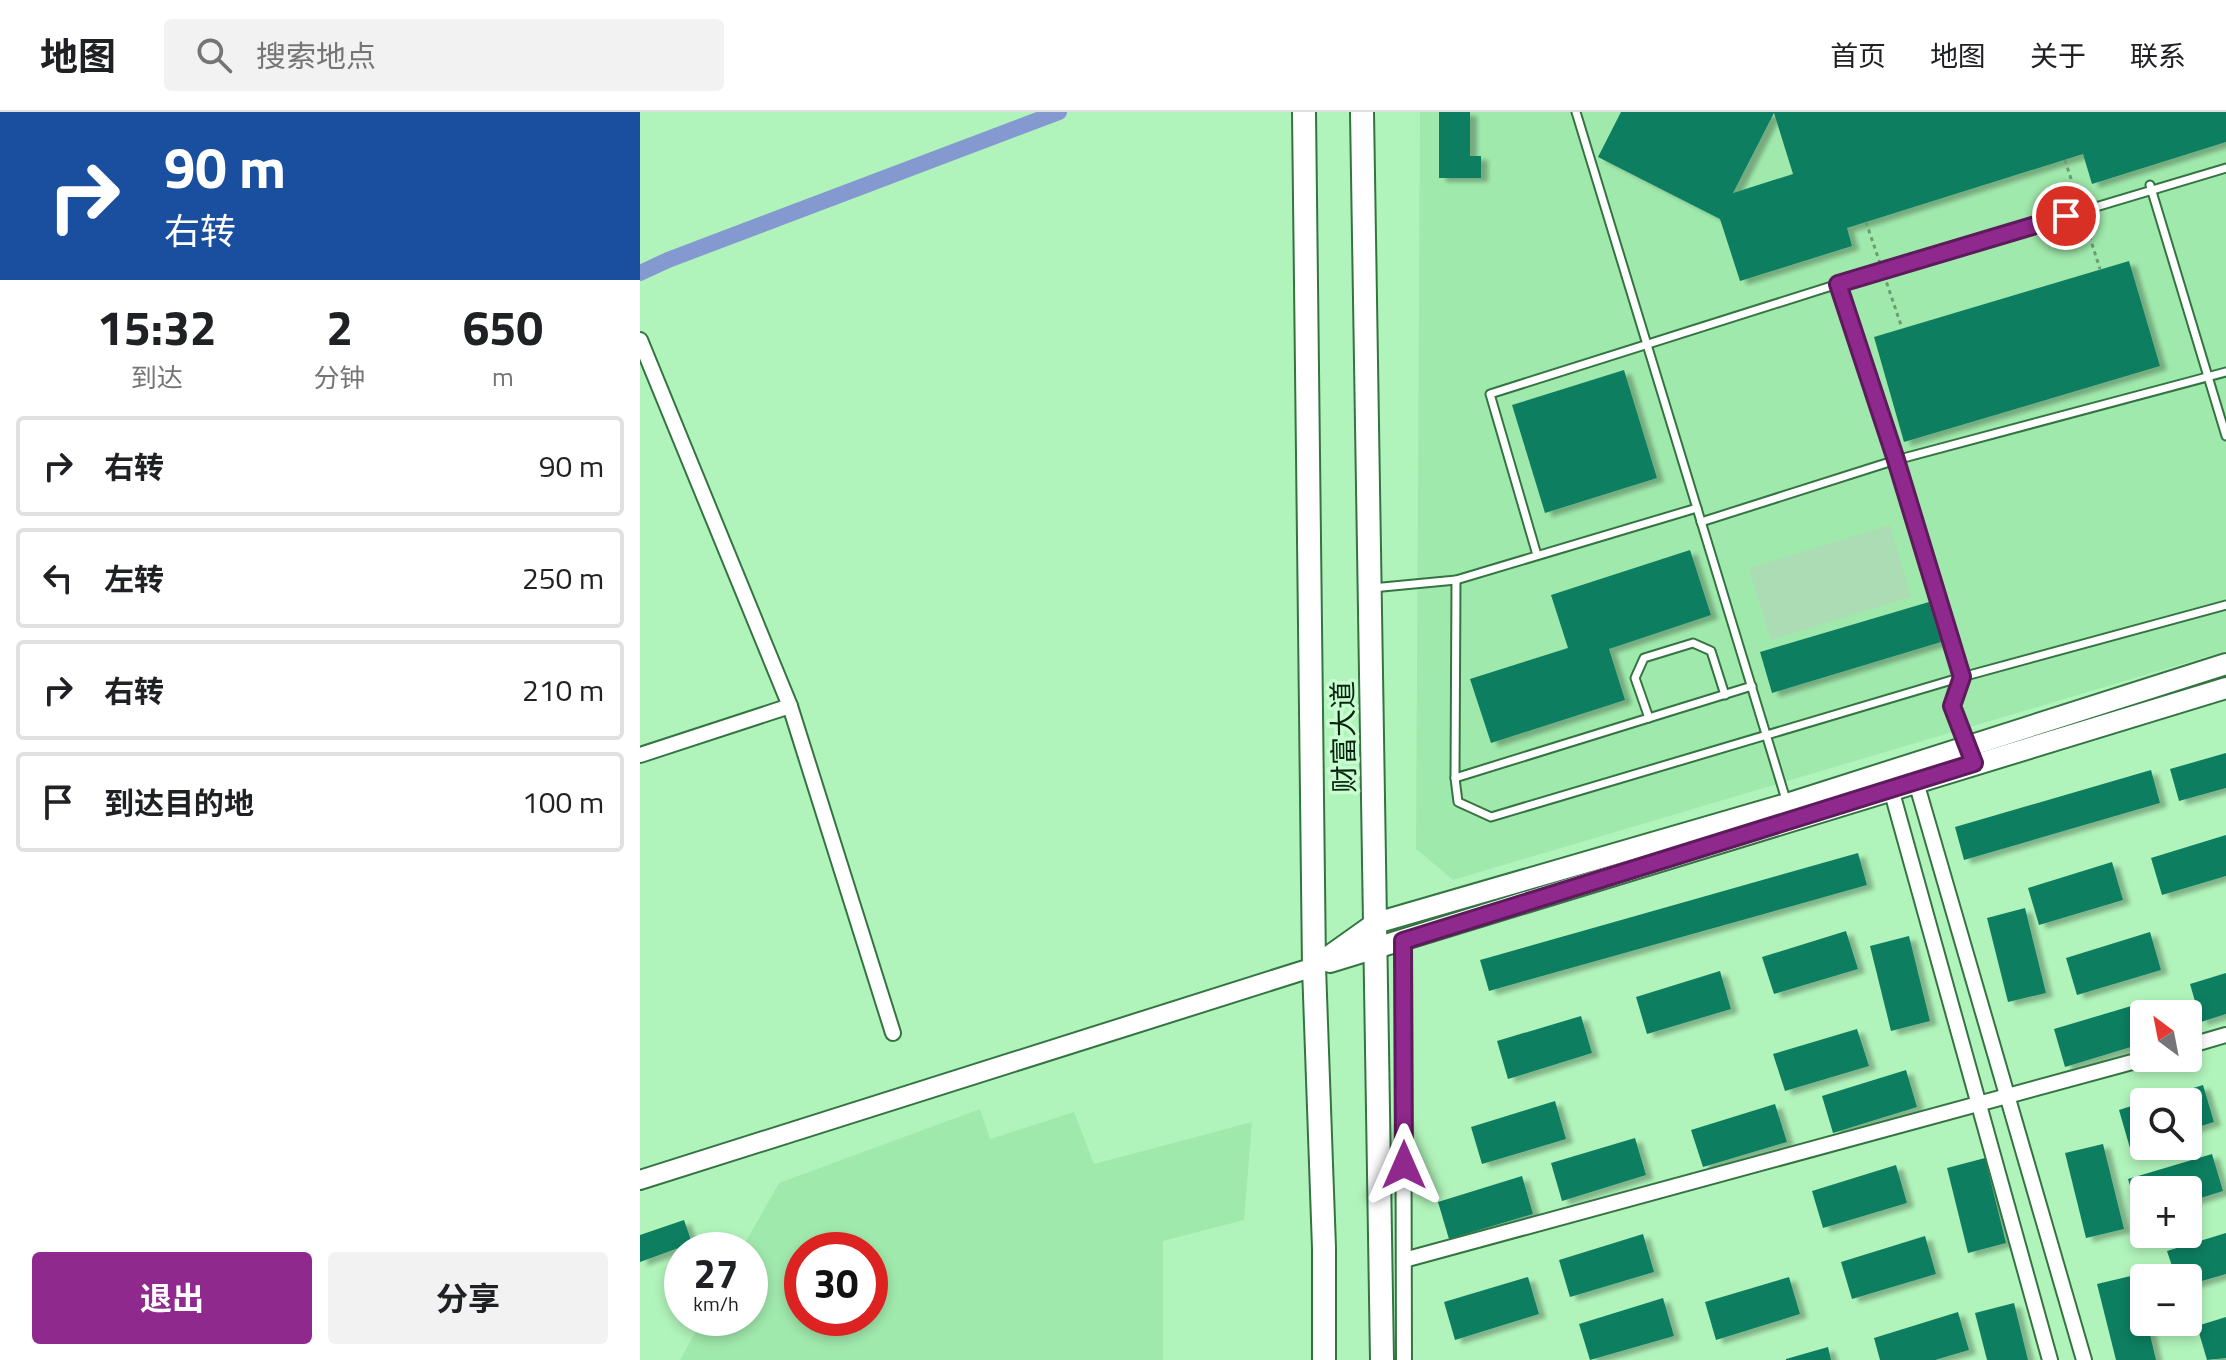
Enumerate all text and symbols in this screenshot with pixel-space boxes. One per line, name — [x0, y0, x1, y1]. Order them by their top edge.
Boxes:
search box — [164, 19, 724, 91]
text: 地图 — [40, 27, 116, 85]
icon: search — [192, 33, 236, 77]
text: 搜索地点 — [256, 33, 376, 79]
text: 首页 — [1830, 34, 1886, 77]
text: 地图 — [1930, 34, 1986, 77]
text: 关于 — [2030, 34, 2086, 77]
text: 联系 — [2130, 34, 2186, 77]
text: 90 m — [164, 125, 286, 210]
icon: right — [32, 144, 136, 248]
pin — [2032, 182, 2100, 250]
icon: arrive — [2044, 194, 2088, 238]
text: 右转 — [164, 203, 236, 258]
text: 15:32 — [97, 291, 217, 364]
text: 2 — [326, 291, 353, 364]
text: 650 — [462, 291, 543, 364]
text: m — [492, 357, 514, 396]
text: 到达 — [131, 358, 183, 397]
text: 分钟 — [314, 358, 366, 397]
text: 90 m — [539, 443, 604, 489]
icon: right — [36, 444, 80, 488]
text: 右转 — [104, 444, 164, 490]
text: 250 m — [522, 555, 604, 601]
icon: left — [36, 556, 80, 600]
text: 左转 — [104, 556, 164, 602]
text: 210 m — [522, 667, 604, 713]
icon: right — [36, 668, 80, 712]
text: 右转 — [104, 668, 164, 714]
street label: 财富大道 — [1321, 681, 1365, 793]
text: 100 m — [522, 779, 604, 825]
icon: arrive — [36, 780, 80, 824]
text: 到达目的地 — [104, 780, 254, 826]
north arrow — [2130, 1000, 2202, 1072]
map controls — [2130, 1000, 2202, 1336]
button: search — [2130, 1088, 2202, 1160]
position arrow — [1362, 1123, 1446, 1207]
button: + — [2130, 1176, 2202, 1248]
speed limit sign: 30 — [784, 1232, 888, 1336]
text: 27 — [694, 1243, 738, 1304]
button: 退出 — [32, 1252, 312, 1344]
button: 分享 — [328, 1252, 608, 1344]
button: − — [2130, 1264, 2202, 1336]
text: km/h — [693, 1288, 739, 1319]

